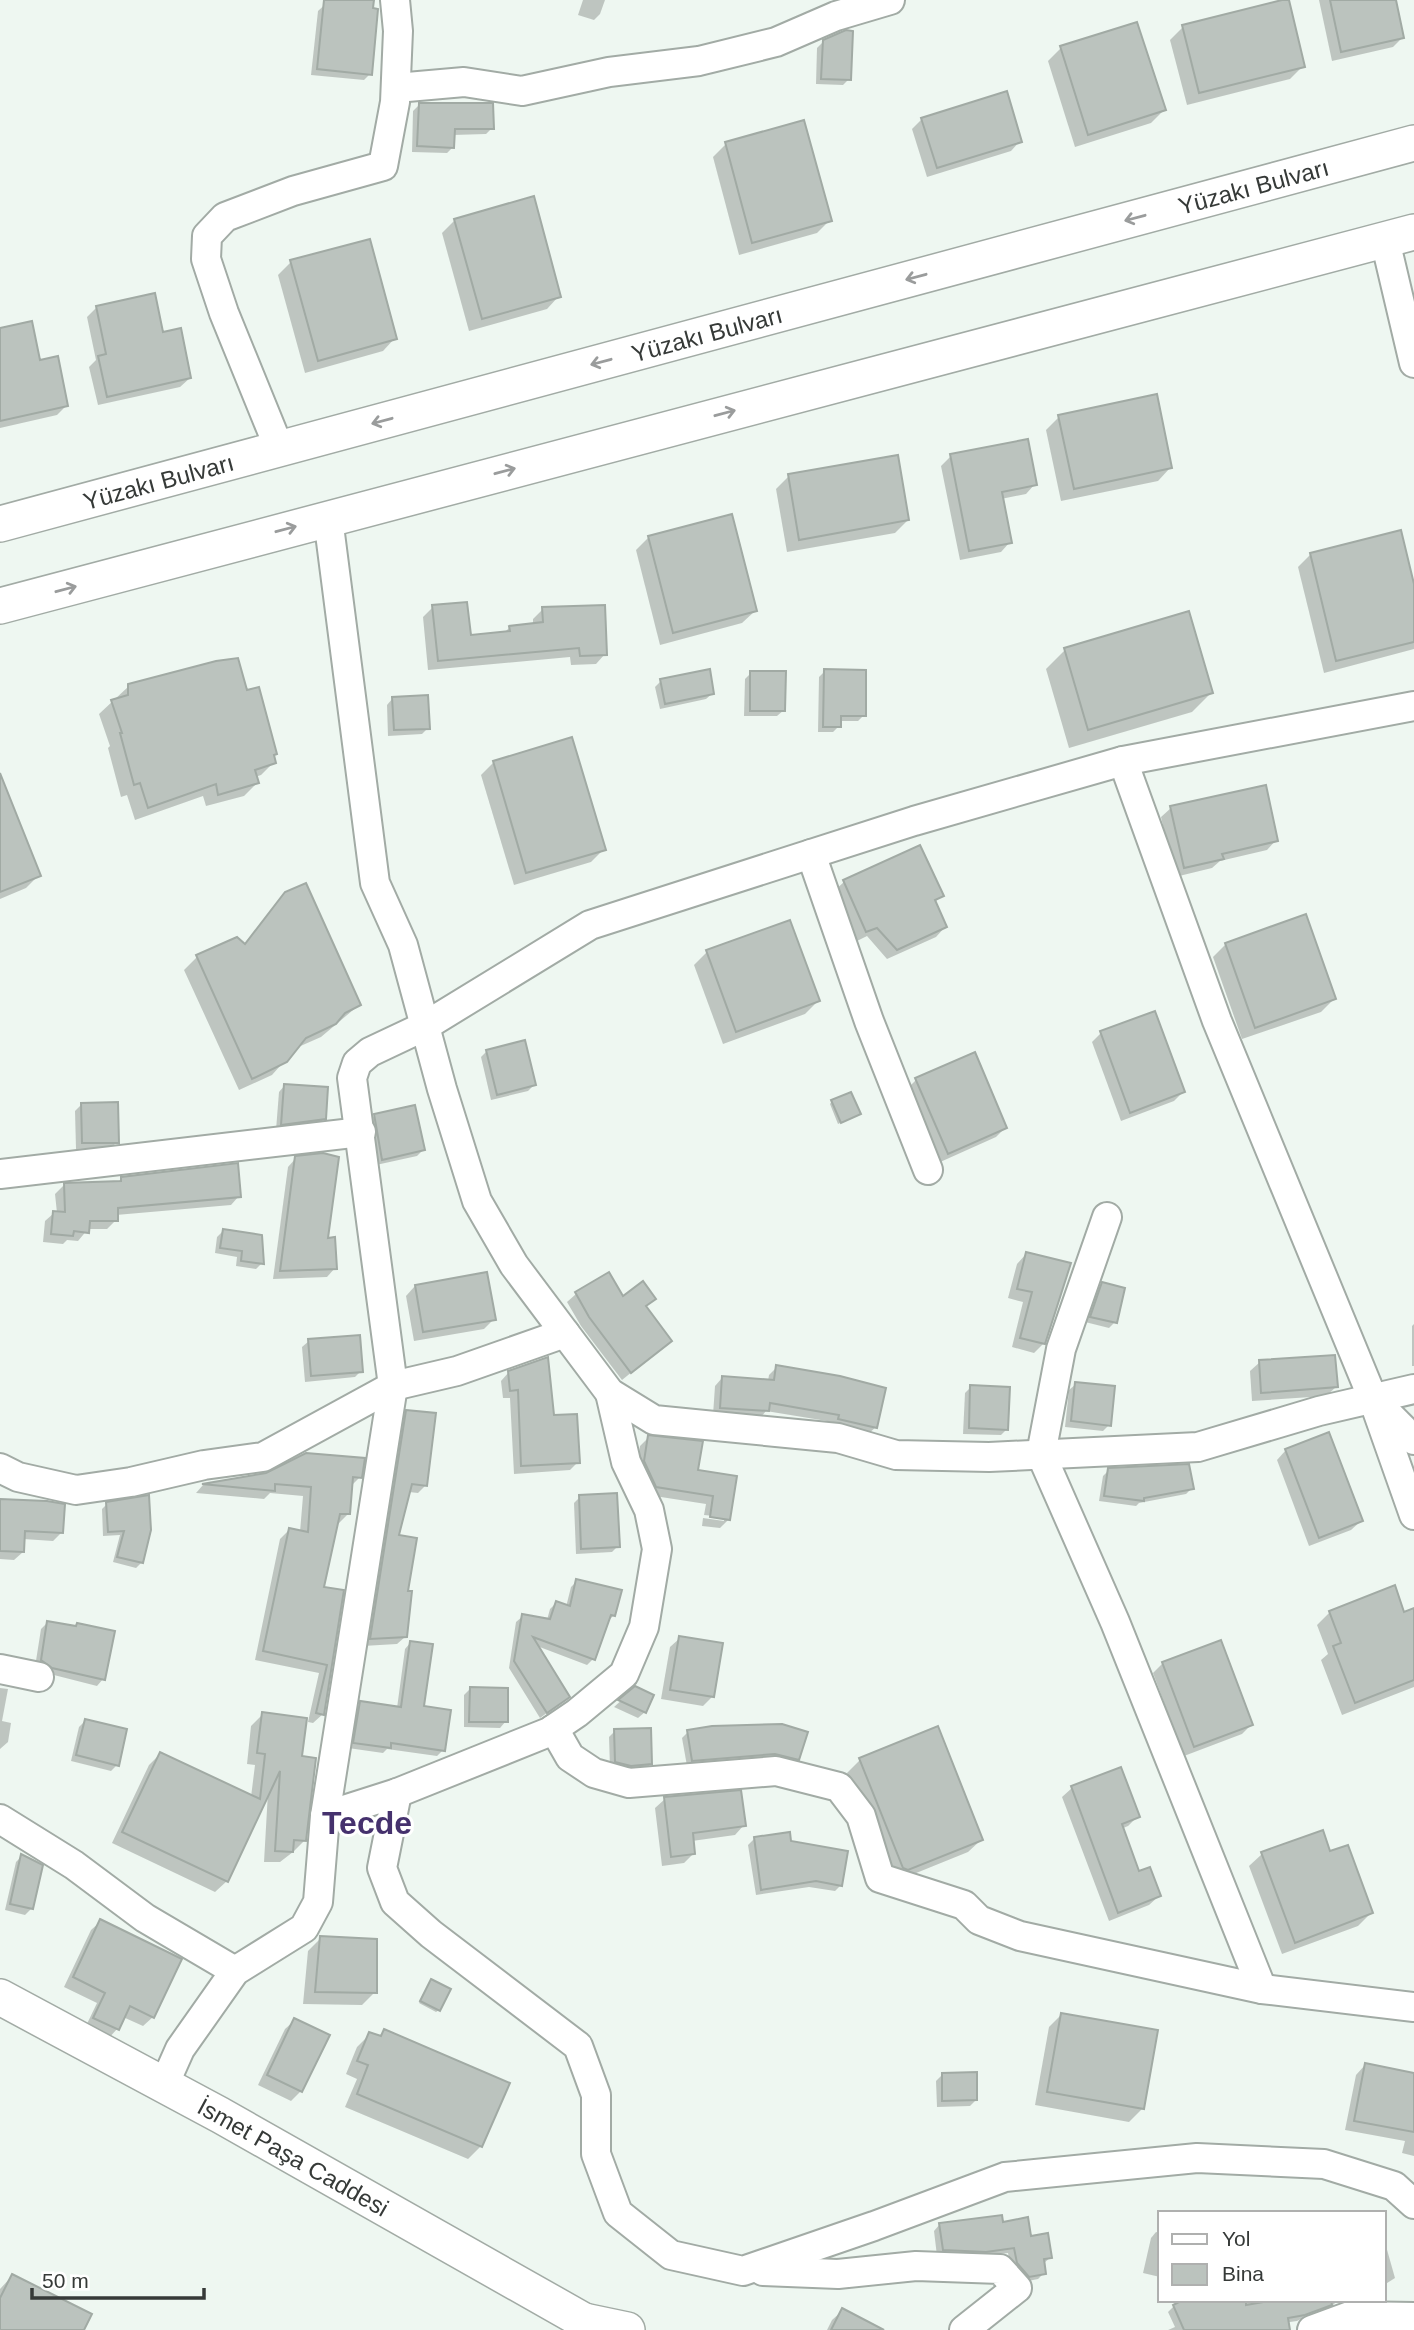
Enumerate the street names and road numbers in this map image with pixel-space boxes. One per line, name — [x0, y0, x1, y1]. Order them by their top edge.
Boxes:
street label: Yüzakı Bulvarı — [1175, 153, 1332, 219]
street label: Yüzakı Bulvarı — [629, 300, 785, 367]
street label: Yüzakı Bulvarı — [80, 448, 237, 515]
street label: İsmet Paşa Caddesi — [193, 2092, 394, 2221]

